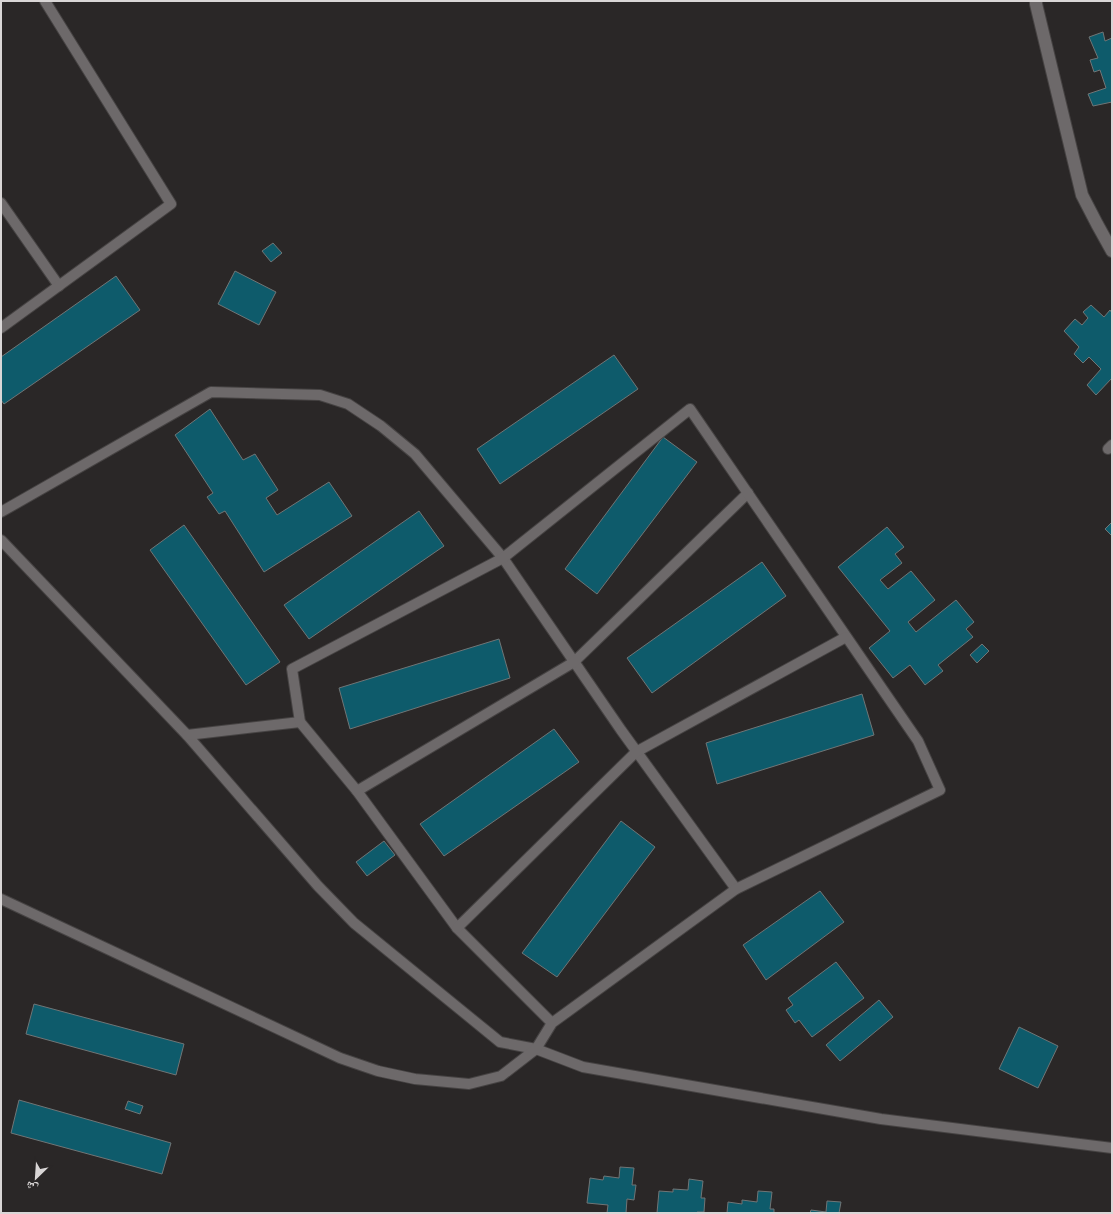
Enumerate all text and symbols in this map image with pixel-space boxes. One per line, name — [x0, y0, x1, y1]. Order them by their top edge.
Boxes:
north arrow — [16, 1158, 56, 1198]
text: ش — [24, 1177, 40, 1195]

